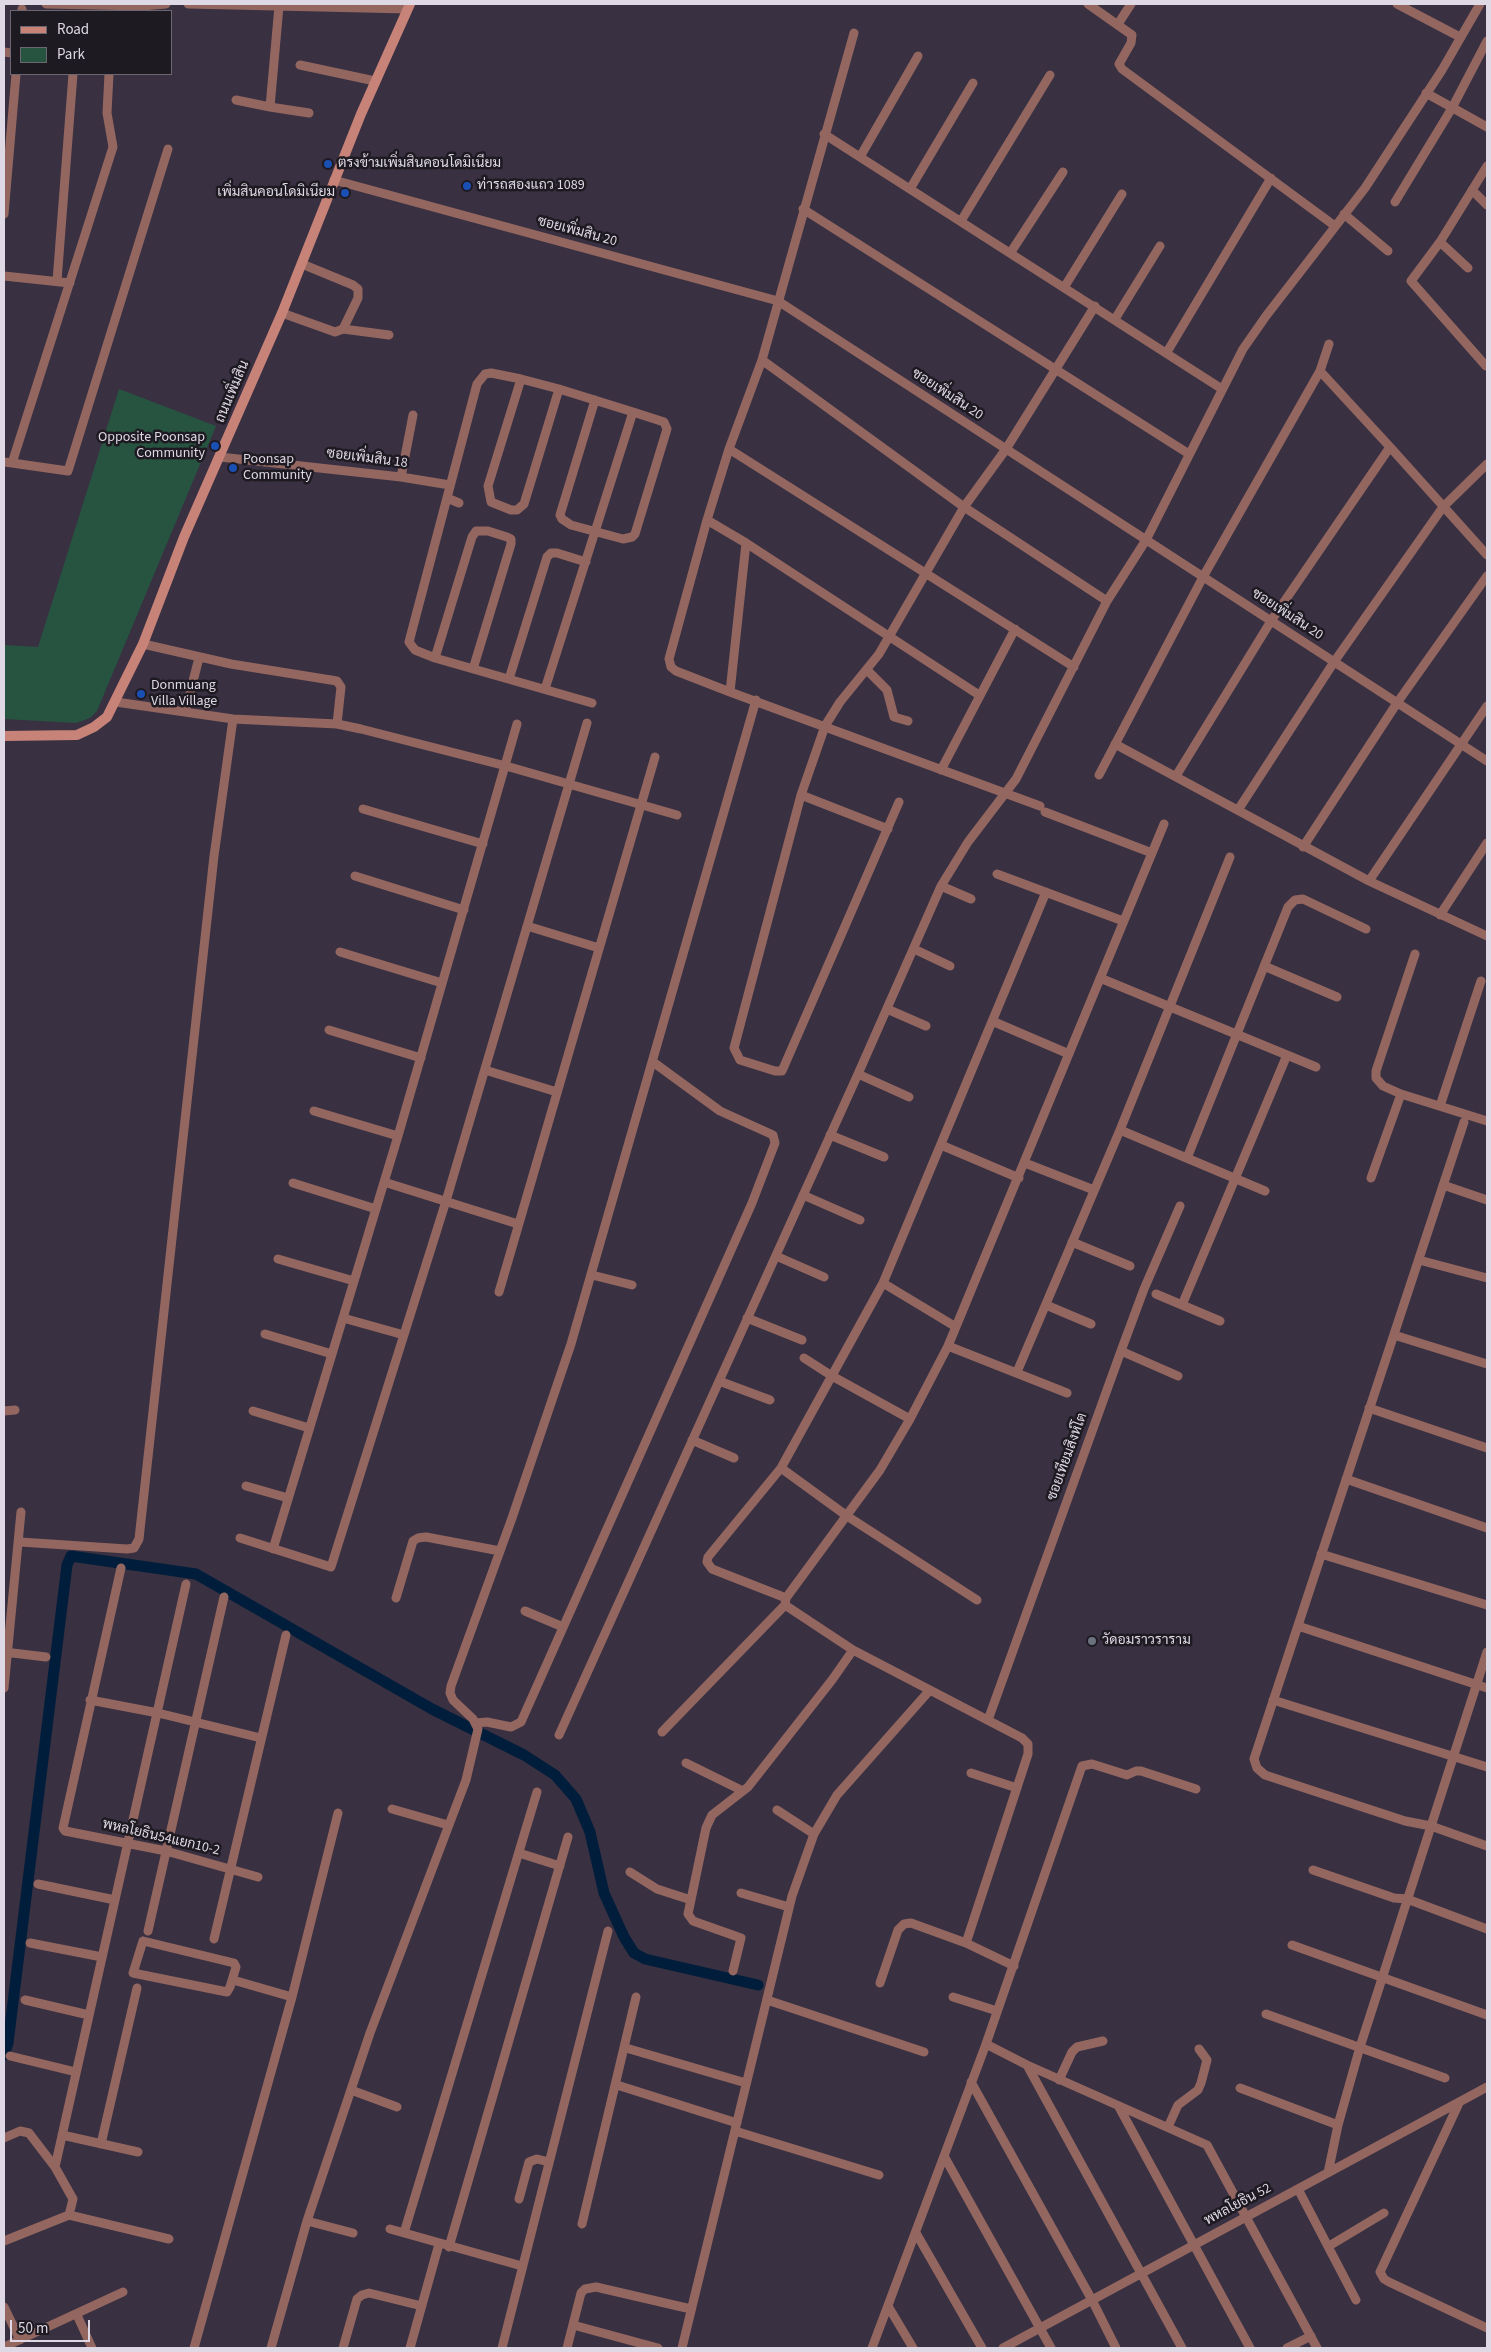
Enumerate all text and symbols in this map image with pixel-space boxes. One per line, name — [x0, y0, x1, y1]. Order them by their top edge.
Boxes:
legend — [10, 10, 172, 75]
text: Road — [57, 19, 89, 40]
text: Park — [57, 44, 85, 65]
place label: ตรงข้ามเพิ่มสินคอนโดมิเนียม — [338, 156, 501, 172]
marker: ตรงข้ามเพิ่มสินคอนโดมิเนียม — [322, 158, 334, 170]
place label: ท่ารถสองแถว 1089 — [477, 178, 585, 194]
marker: ท่ารถสองแถว 1089 — [461, 180, 473, 192]
place label: เพิ่มสินคอนโดมิเนียม — [217, 185, 335, 201]
marker: เพิ่มสินคอนโดมิเนียม — [339, 187, 351, 199]
street label: ซอยเพิ่มสิน 20 — [535, 213, 619, 251]
street label: ถนนเพิ่มสิน — [212, 358, 254, 426]
street label: ซอยเพิ่มสิน 20 — [908, 366, 986, 424]
place label: Opposite Poonsap Community — [98, 430, 205, 462]
marker: Opposite Poonsap Community — [209, 440, 221, 452]
street label: ซอยเพิ่มสิน 18 — [325, 446, 409, 472]
place label: Poonsap Community — [243, 452, 312, 484]
marker: Poonsap Community — [227, 462, 239, 474]
street label: ซอยเพิ่มสิน 20 — [1248, 586, 1326, 644]
place label: Donmuang Villa Village — [151, 678, 217, 710]
marker: Donmuang Villa Village — [135, 688, 147, 700]
street label: ซอยเทียมสิงห์โต — [1044, 1411, 1092, 1503]
place label: วัดอมราวราราม — [1102, 1633, 1191, 1649]
marker: วัดอมราวราราม — [1086, 1635, 1098, 1647]
street label: พหลโยธิน54แยก10-2 — [101, 1816, 221, 1860]
street label: พหลโยธิน 52 — [1202, 2180, 1274, 2230]
scale bar — [12, 2310, 92, 2342]
text: 50 m — [18, 2318, 48, 2339]

